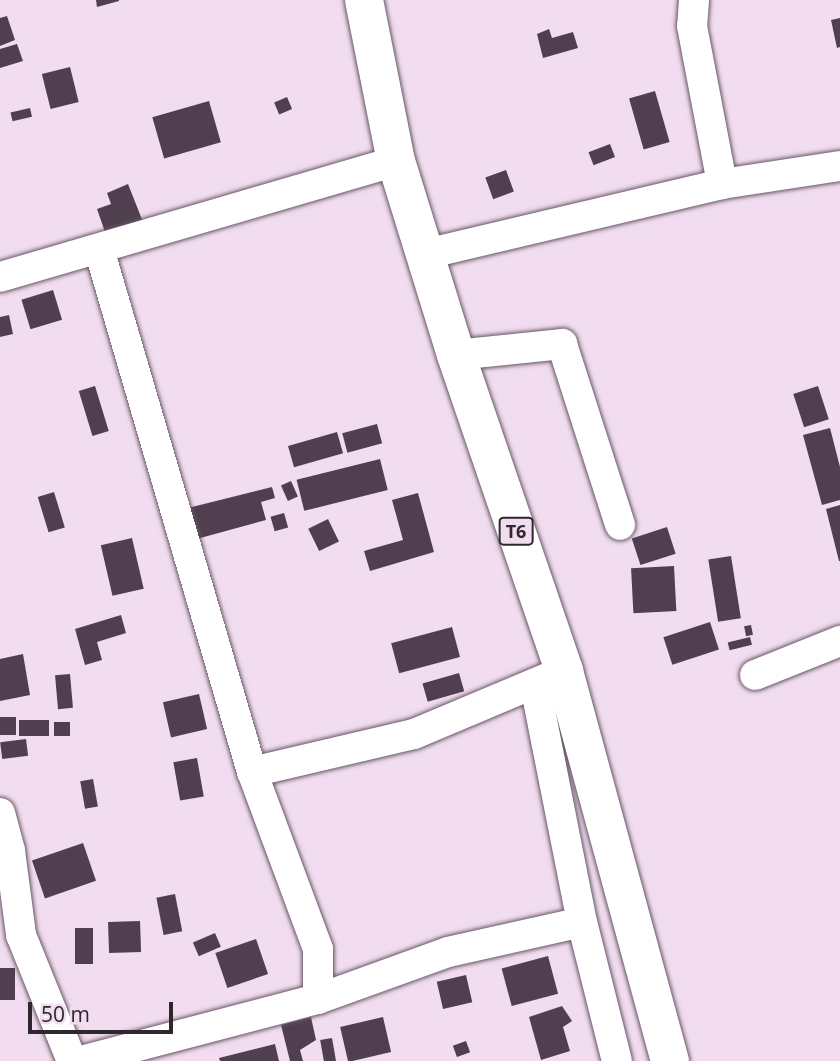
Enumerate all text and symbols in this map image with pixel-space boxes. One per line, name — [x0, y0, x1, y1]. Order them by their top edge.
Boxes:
road number: T6 — [498, 516, 534, 546]
scale bar — [32, 988, 177, 1032]
text: 50 m — [41, 1000, 90, 1028]

